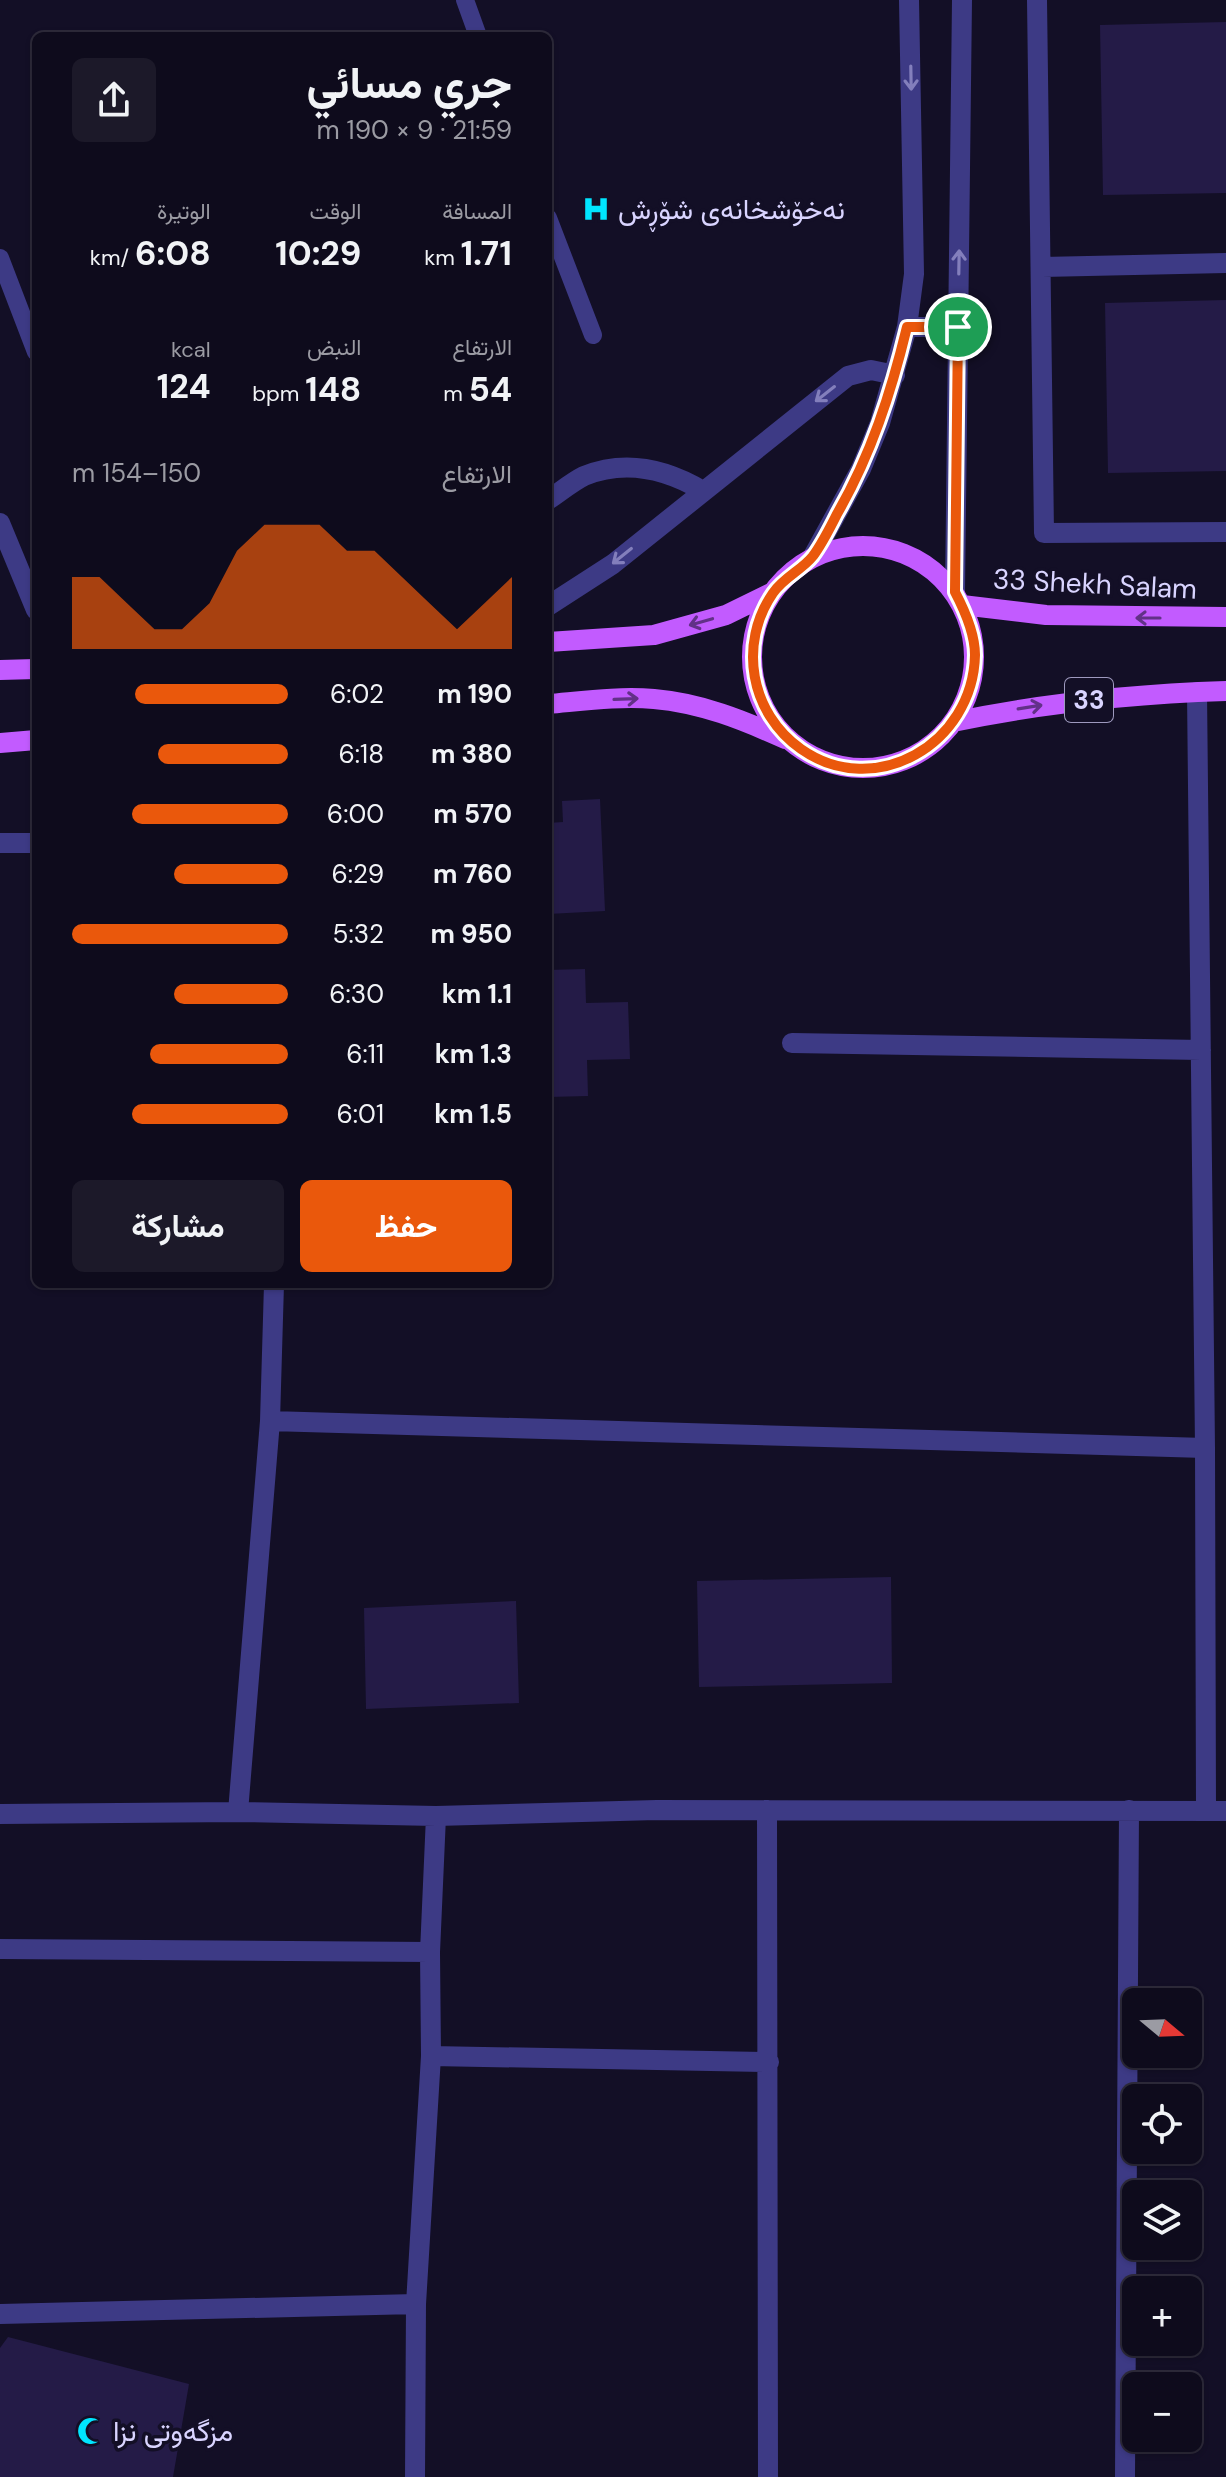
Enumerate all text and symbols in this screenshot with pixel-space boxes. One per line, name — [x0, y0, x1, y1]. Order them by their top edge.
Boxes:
text: جري مسائي — [306, 54, 512, 112]
button: share — [72, 58, 156, 142]
one-way arrow — [903, 64, 919, 91]
text: 21:59 · 9 × 190 m — [316, 113, 512, 147]
place label: نەخۆشخانەی شۆڕش — [618, 191, 845, 232]
hospital icon: نەخۆشخانەی شۆڕش — [581, 194, 611, 224]
text: الوتيرة — [157, 197, 211, 226]
text: الوقت — [310, 197, 361, 226]
text: المسافة — [442, 197, 512, 226]
text: 6:08 — [135, 231, 211, 276]
text: 10:29 — [275, 231, 361, 276]
text: 1.71 — [461, 231, 512, 276]
text: /km — [90, 243, 135, 272]
text: km — [424, 243, 461, 272]
one-way arrow — [951, 249, 967, 276]
pin — [924, 293, 992, 361]
icon: arrive — [936, 305, 980, 349]
text: النبض — [307, 333, 361, 362]
text: الارتفاع — [452, 333, 512, 362]
text: kcal — [171, 335, 211, 364]
text: 124 — [157, 364, 211, 409]
text: 148 — [305, 367, 361, 412]
text: 54 — [469, 367, 512, 412]
text: bpm — [252, 379, 305, 408]
text: m — [443, 379, 469, 408]
one-way arrow — [815, 385, 836, 403]
text: 150–154 m — [72, 456, 201, 490]
text: الارتفاع — [441, 457, 512, 491]
one-way arrow — [612, 548, 633, 565]
street label: 33 Shekh Salam — [992, 560, 1198, 608]
one-way arrow — [1135, 610, 1162, 626]
one-way arrow — [689, 615, 715, 630]
text: 6:02 — [330, 677, 384, 711]
text: 190 m — [437, 677, 512, 711]
road number: 33 — [1065, 678, 1113, 722]
one-way arrow — [612, 692, 639, 707]
one-way arrow — [1017, 699, 1042, 714]
text: 6:18 — [338, 737, 384, 771]
text: 380 m — [431, 737, 512, 771]
text: 6:00 — [327, 797, 384, 831]
text: 570 m — [433, 797, 512, 831]
text: 6:29 — [331, 857, 384, 891]
text: 760 m — [433, 857, 512, 891]
text: 5:32 — [333, 917, 384, 951]
text: 950 m — [430, 917, 512, 951]
text: 6:30 — [329, 977, 384, 1011]
text: 1.1 km — [442, 977, 512, 1011]
text: 6:11 — [346, 1037, 384, 1071]
text: 1.3 km — [435, 1037, 512, 1071]
text: 6:01 — [337, 1097, 384, 1131]
text: 1.5 km — [434, 1097, 512, 1131]
button: مشاركة — [72, 1180, 284, 1272]
button: حفظ — [300, 1180, 512, 1272]
north arrow — [1122, 1988, 1202, 2068]
map controls — [1122, 1988, 1202, 2452]
button: locate — [1122, 2084, 1202, 2164]
button: layers — [1122, 2180, 1202, 2260]
button: + — [1122, 2276, 1202, 2356]
button: − — [1122, 2372, 1202, 2452]
place label: مزگەوتی نزا — [113, 2413, 233, 2450]
mosque icon: مزگەوتی نزا — [76, 2416, 106, 2446]

